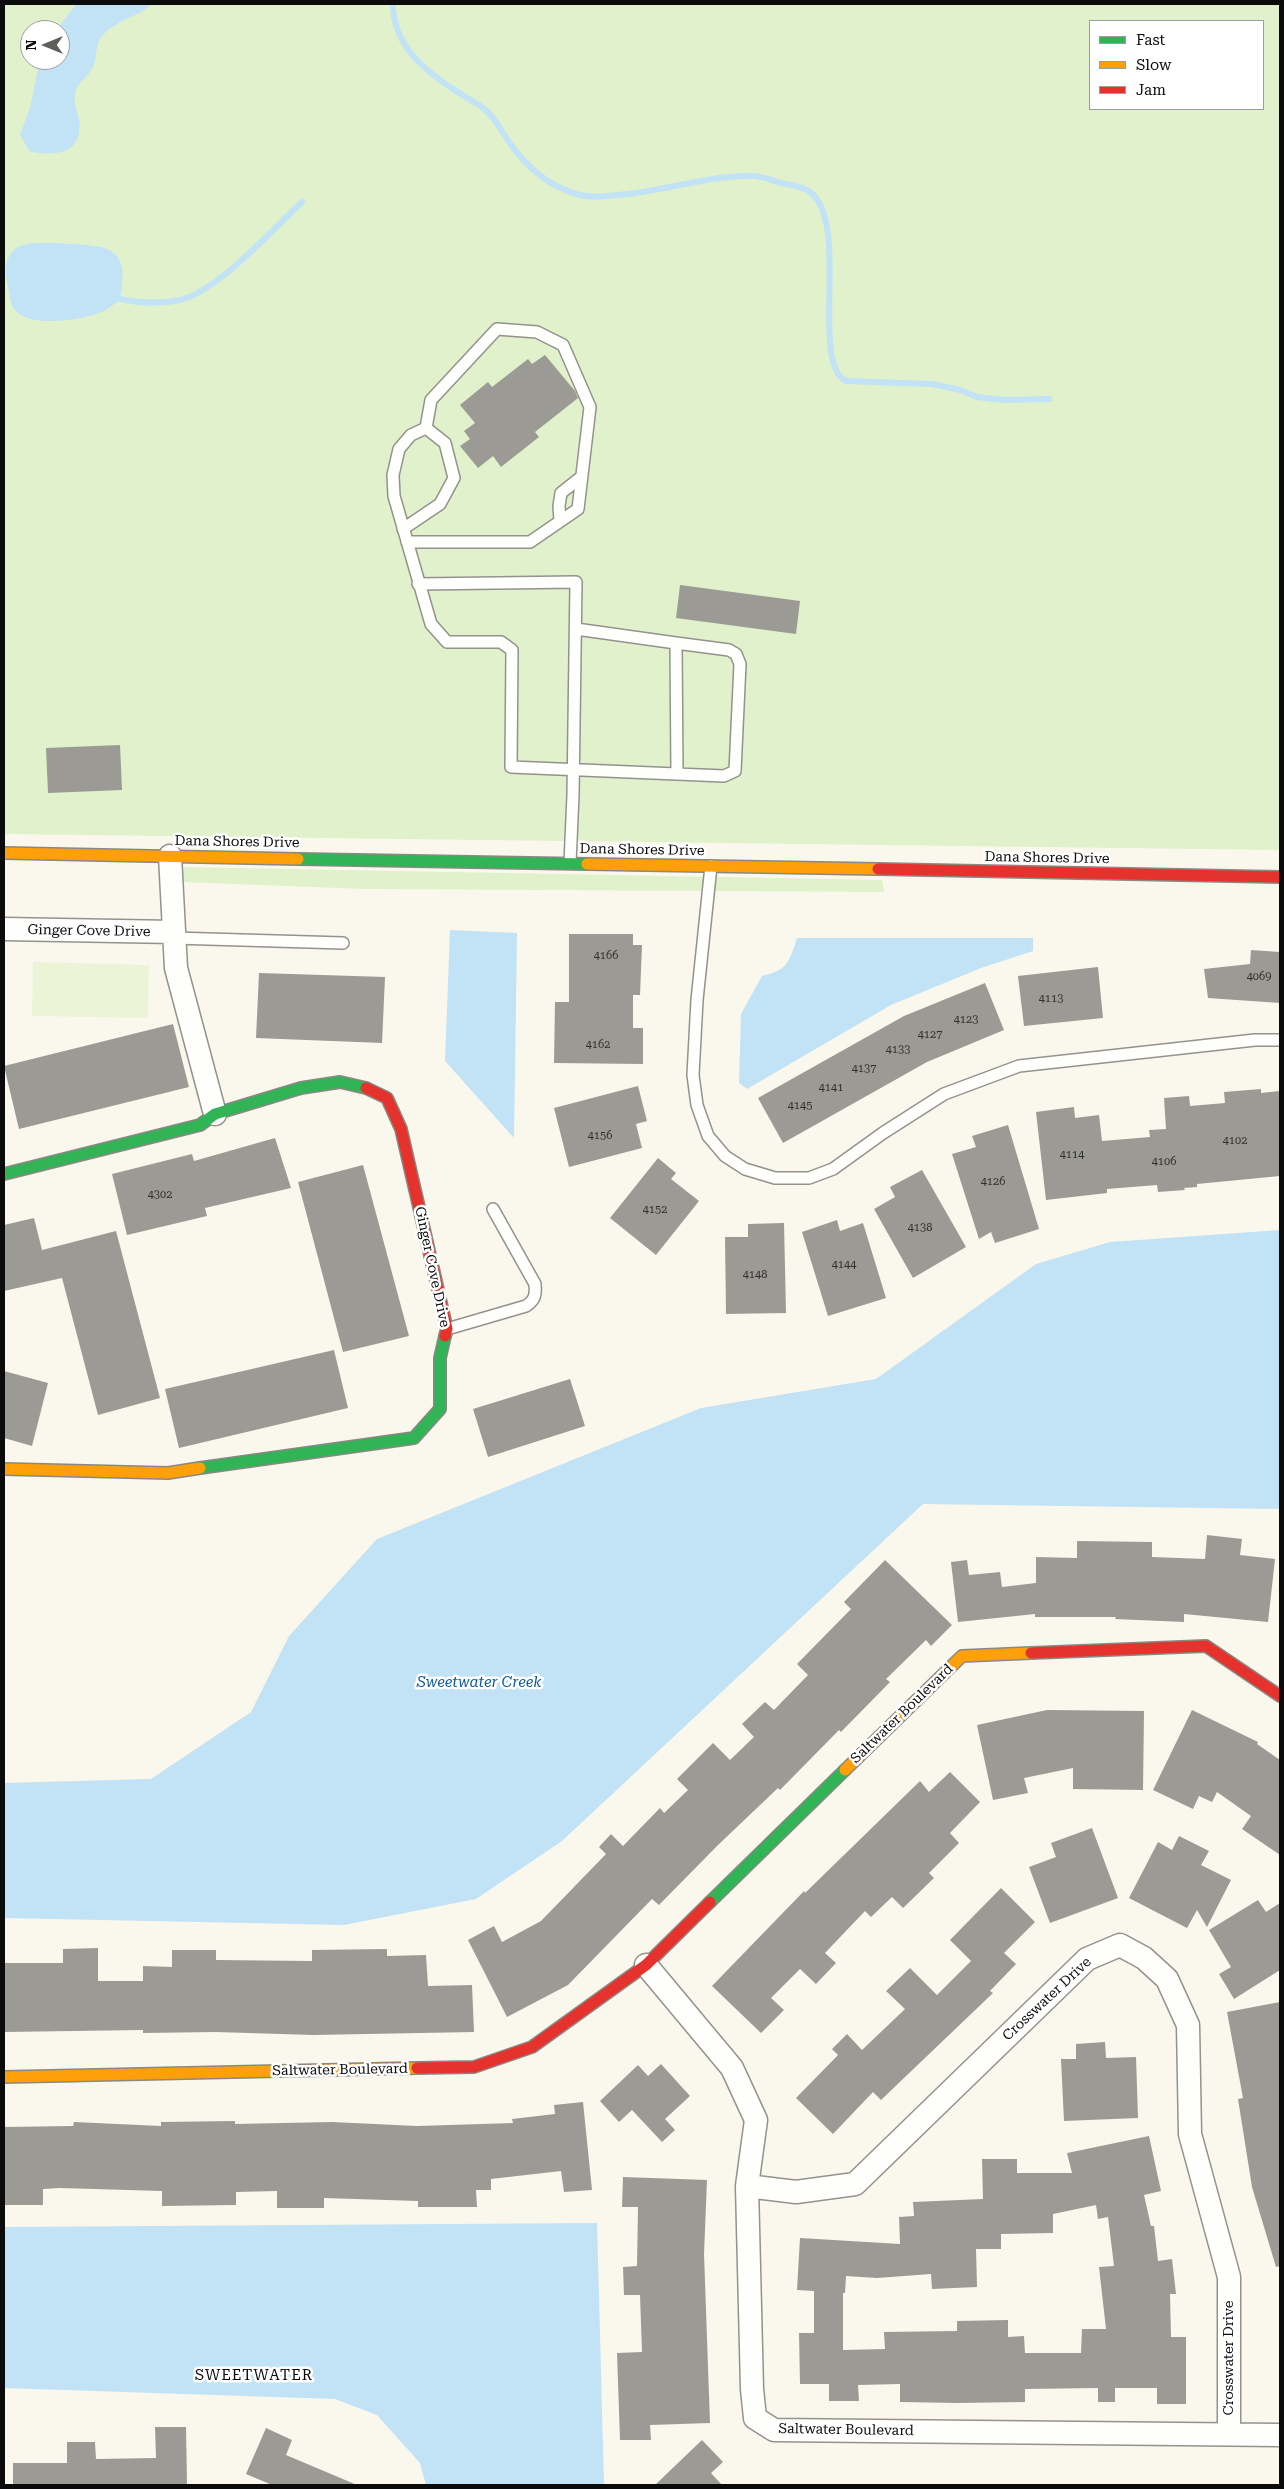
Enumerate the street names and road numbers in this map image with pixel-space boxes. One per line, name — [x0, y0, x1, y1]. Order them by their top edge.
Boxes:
street label: Dana Shores Drive — [174, 833, 300, 851]
street label: Dana Shores Drive — [579, 841, 705, 859]
street label: Dana Shores Drive — [984, 849, 1110, 867]
street label: Ginger Cove Drive — [27, 922, 151, 940]
street label: Ginger Cove Drive — [411, 1205, 453, 1329]
street label: Saltwater Boulevard — [847, 1661, 957, 1767]
street label: Crosswater Drive — [999, 1954, 1095, 2044]
street label: Saltwater Boulevard — [272, 2060, 408, 2080]
street label: Crosswater Drive — [1221, 2301, 1237, 2415]
street label: Saltwater Boulevard — [778, 2420, 914, 2440]

